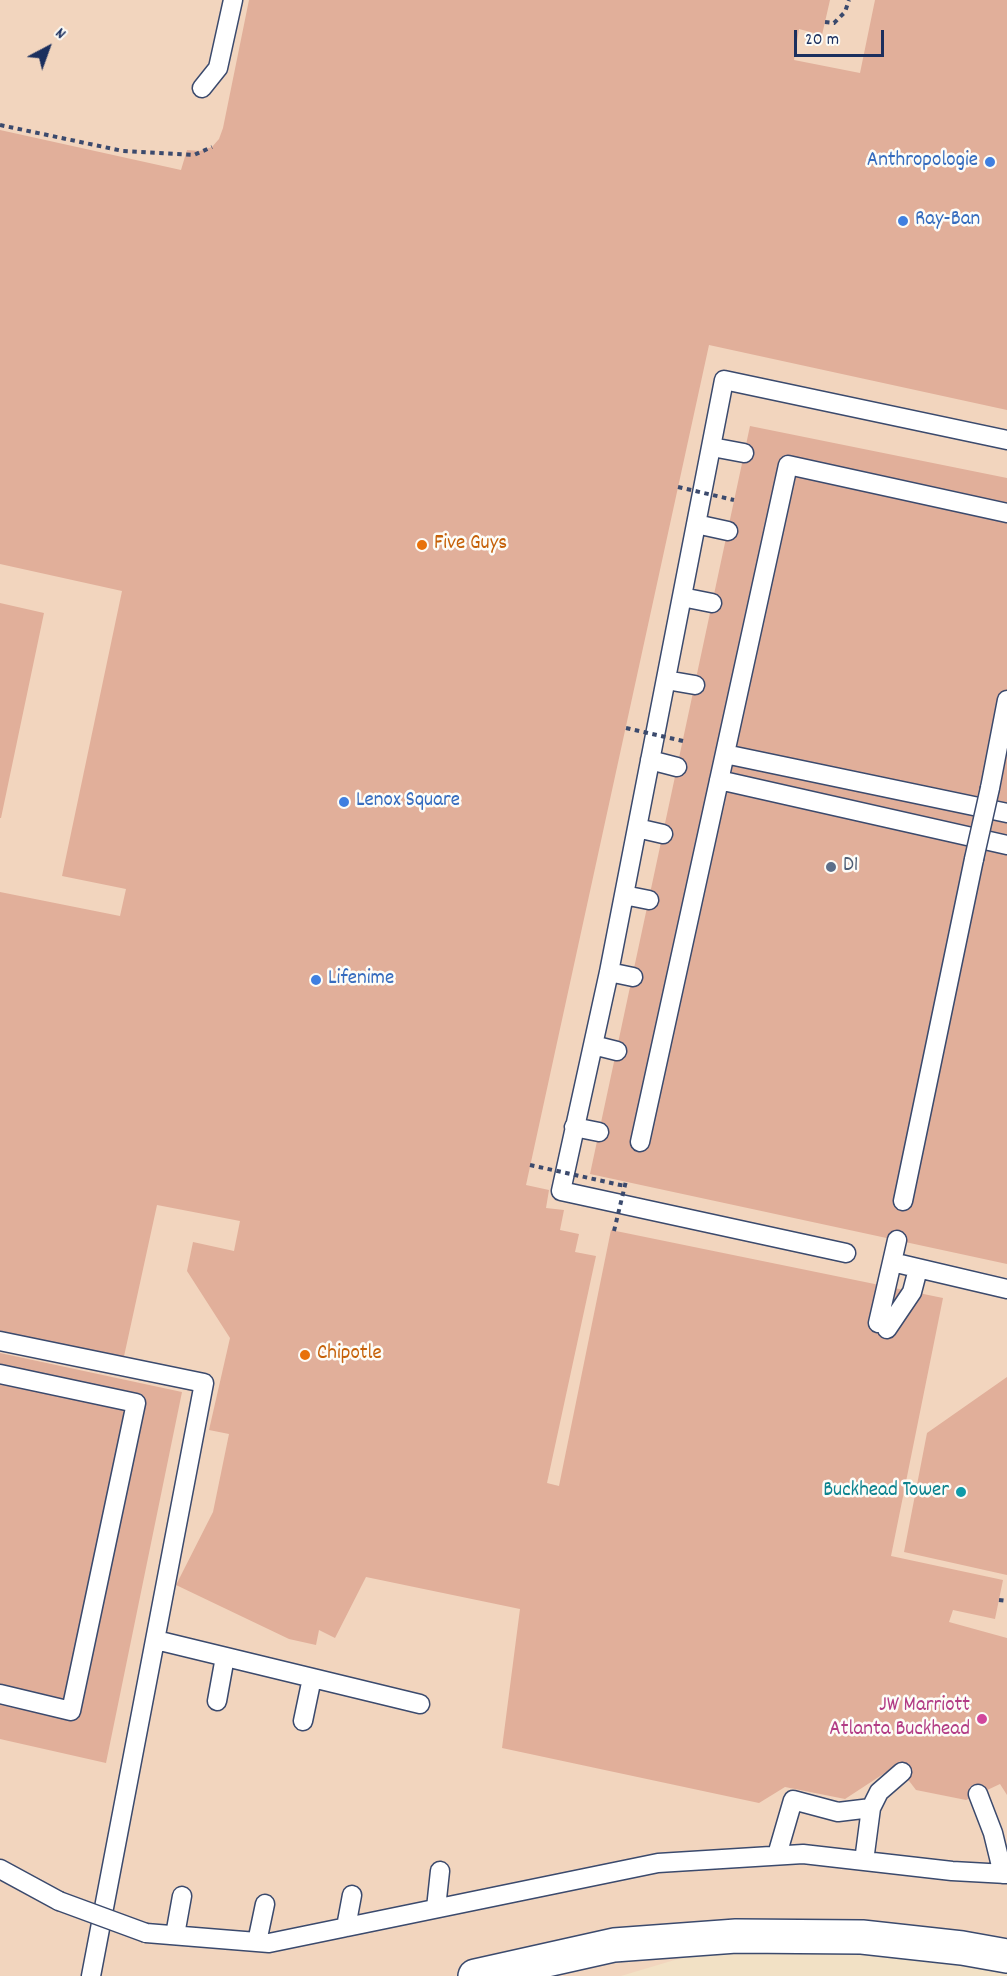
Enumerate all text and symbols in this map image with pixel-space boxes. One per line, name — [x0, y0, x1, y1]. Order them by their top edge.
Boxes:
north arrow — [18, 18, 78, 78]
scale bar — [797, 18, 887, 56]
text: N — [50, 23, 71, 45]
text: 20 m — [805, 28, 839, 53]
place label: Anthropologie — [867, 149, 978, 175]
marker: Anthropologie — [983, 155, 997, 169]
place label: Ray-Ban — [915, 208, 980, 234]
marker: Ray-Ban — [896, 214, 910, 228]
place label: Five Guys — [434, 532, 507, 558]
marker: Five Guys — [415, 538, 429, 552]
place label: Lenox Square — [356, 789, 460, 815]
marker: Lenox Square — [337, 795, 351, 809]
place label: D1 — [843, 854, 858, 880]
marker: D1 — [824, 860, 838, 874]
place label: Lifenime — [328, 967, 394, 993]
marker: Lifenime — [309, 973, 323, 987]
place label: Chipotle — [317, 1342, 382, 1368]
marker: Chipotle — [298, 1348, 312, 1362]
place label: Buckhead Tower — [823, 1479, 949, 1505]
marker: Buckhead Tower — [954, 1485, 968, 1499]
place label: JW Marriott Atlanta Buckhead — [829, 1694, 970, 1744]
marker: JW Marriott Atlanta Buckhead — [975, 1712, 989, 1726]

